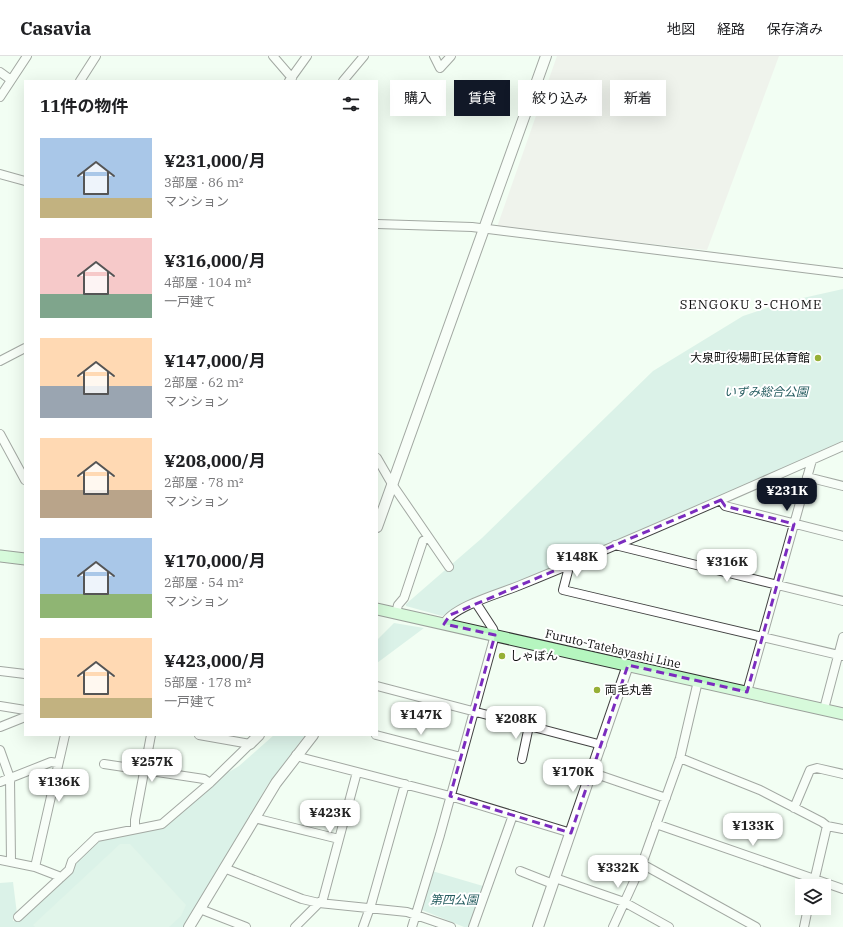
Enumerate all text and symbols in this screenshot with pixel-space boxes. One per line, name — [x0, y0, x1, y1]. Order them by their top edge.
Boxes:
text: Casavia — [20, 16, 91, 40]
text: 地図 — [667, 20, 695, 38]
text: 経路 — [717, 20, 745, 38]
text: 保存済み — [767, 20, 823, 38]
chip: 購入 — [390, 80, 446, 116]
chip: 賃貸 — [454, 80, 510, 116]
chip: 絞り込み — [518, 80, 602, 116]
chip: 新着 — [610, 80, 666, 116]
icon: filters — [340, 93, 362, 115]
text: 11件の物件 — [40, 95, 128, 117]
text: ¥231,000/月 — [164, 150, 266, 172]
icon: home — [72, 154, 120, 202]
text: 3部屋 · 86 m² — [164, 174, 244, 191]
text: マンション — [164, 193, 229, 210]
text: ¥316,000/月 — [164, 250, 266, 272]
icon: home — [72, 254, 120, 302]
text: 4部屋 · 104 m² — [164, 274, 251, 291]
text: 一戸建て — [164, 293, 216, 310]
district label: SENGOKU 3-CHOME — [680, 296, 822, 313]
text: ¥147,000/月 — [164, 350, 266, 372]
place label: 大泉町役場町民体育館 — [690, 350, 810, 365]
marker: 大泉町役場町民体育館 — [813, 353, 823, 363]
icon: home — [72, 354, 120, 402]
text: 2部屋 · 62 m² — [164, 374, 244, 391]
park label: いずみ総合公園 — [724, 384, 810, 399]
text: マンション — [164, 393, 229, 410]
text: ¥208,000/月 — [164, 450, 266, 472]
icon: home — [72, 454, 120, 502]
text: 2部屋 · 78 m² — [164, 474, 244, 491]
pin: ¥231K — [759, 478, 815, 512]
text: ¥231K — [766, 482, 808, 499]
text: マンション — [164, 493, 229, 510]
pin: ¥148K — [549, 544, 605, 578]
text: ¥148K — [556, 548, 598, 565]
pin: ¥316K — [699, 549, 755, 583]
text: ¥170,000/月 — [164, 550, 266, 572]
text: ¥316K — [706, 553, 748, 570]
icon: home — [72, 554, 120, 602]
text: 2部屋 · 54 m² — [164, 574, 244, 591]
text: マンション — [164, 593, 229, 610]
street label: Furuto-Tatebayashi Line — [544, 626, 682, 671]
place label: しゃぼん — [510, 648, 558, 663]
text: ¥423,000/月 — [164, 650, 266, 672]
marker: しゃぼん — [497, 651, 507, 661]
icon: home — [72, 654, 120, 702]
text: 5部屋 · 178 m² — [164, 674, 251, 691]
place label: 両毛丸善 — [605, 682, 653, 697]
marker: 両毛丸善 — [592, 685, 602, 695]
text: 一戸建て — [164, 693, 216, 710]
pin: ¥147K — [393, 702, 449, 736]
text: ¥147K — [400, 706, 442, 723]
pin: ¥208K — [488, 706, 544, 740]
text: ¥208K — [495, 710, 537, 727]
pin: ¥257K — [124, 749, 180, 783]
text: ¥257K — [131, 753, 173, 770]
pin: ¥170K — [545, 759, 601, 793]
text: ¥170K — [552, 763, 594, 780]
pin: ¥136K — [31, 769, 87, 803]
text: ¥136K — [38, 773, 80, 790]
pin: ¥423K — [302, 800, 358, 834]
text: ¥423K — [309, 804, 351, 821]
pin: ¥133K — [725, 813, 781, 847]
text: ¥133K — [732, 817, 774, 834]
pin: ¥332K — [590, 855, 646, 889]
text: ¥332K — [597, 859, 639, 876]
map controls — [795, 879, 831, 915]
button: layers — [795, 879, 831, 915]
park label: 第四公園 — [430, 892, 480, 907]

